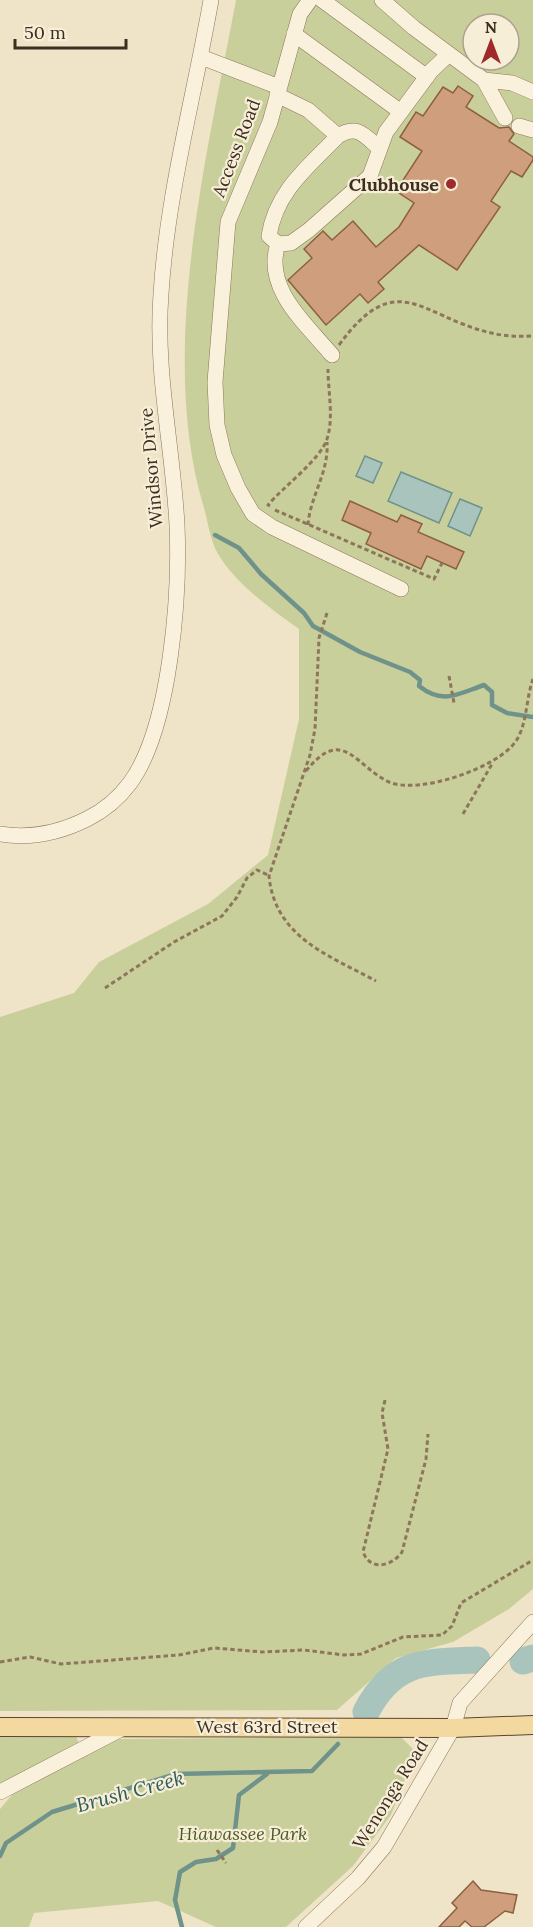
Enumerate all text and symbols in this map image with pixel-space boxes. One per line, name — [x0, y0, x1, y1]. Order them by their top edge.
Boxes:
scale bar — [15, 12, 126, 50]
north arrow — [461, 12, 521, 72]
text: N — [485, 17, 497, 37]
text: 50 m — [24, 21, 66, 44]
street label: Access Road — [206, 96, 265, 201]
place label: Clubhouse — [349, 173, 439, 196]
marker: Clubhouse — [444, 177, 458, 191]
street label: Windsor Drive — [134, 407, 168, 529]
street label: West 63rd Street — [196, 1715, 338, 1738]
street label: Wenonga Road — [347, 1735, 433, 1853]
water label: Brush Creek — [73, 1765, 187, 1817]
park label: Hiawassee Park — [179, 1822, 307, 1845]

